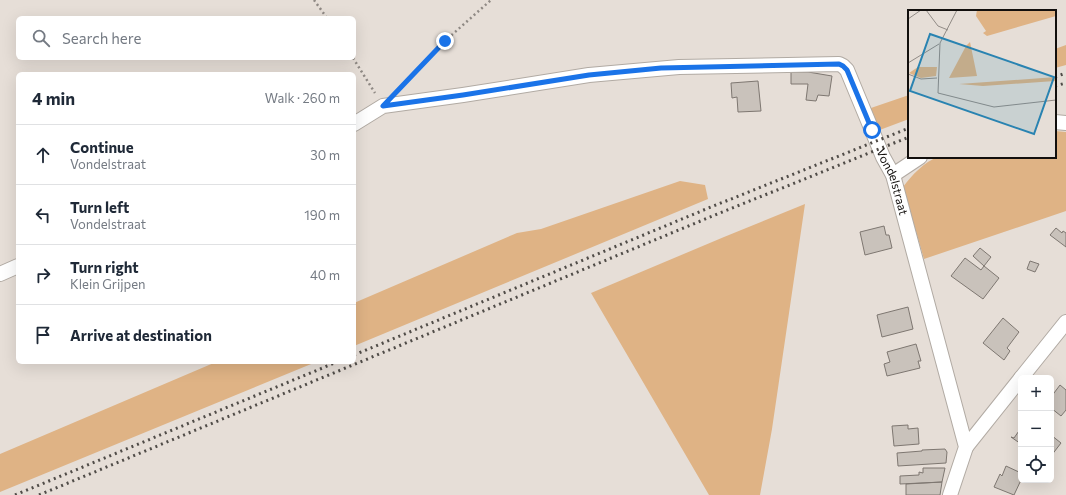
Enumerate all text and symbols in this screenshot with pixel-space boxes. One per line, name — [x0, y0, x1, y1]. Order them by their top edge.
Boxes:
inset map — [908, 10, 1056, 158]
search box — [16, 16, 356, 60]
icon: search — [30, 27, 52, 49]
text: Search here — [62, 29, 141, 47]
route end — [436, 32, 454, 50]
text: 4 min — [32, 88, 75, 109]
text: Walk · 260 m — [265, 90, 340, 106]
route start — [863, 121, 881, 139]
text: Continue — [70, 138, 134, 156]
icon: ahead — [32, 144, 54, 166]
street label: Vondelstraat — [874, 146, 911, 217]
text: 30 m — [310, 147, 340, 163]
text: Vondelstraat — [70, 156, 146, 172]
text: Turn left — [70, 198, 129, 216]
icon: left — [32, 204, 54, 226]
text: 190 m — [304, 207, 340, 223]
text: Vondelstraat — [70, 216, 146, 232]
text: Turn right — [70, 258, 139, 276]
icon: right — [32, 264, 54, 286]
text: 40 m — [310, 267, 340, 283]
text: Klein Grijpen — [70, 276, 146, 292]
icon: arrive — [32, 324, 54, 346]
text: Arrive at destination — [70, 326, 212, 344]
map controls — [1018, 375, 1054, 483]
button: + — [1018, 375, 1054, 411]
button: − — [1018, 411, 1054, 447]
button: locate — [1018, 447, 1054, 483]

